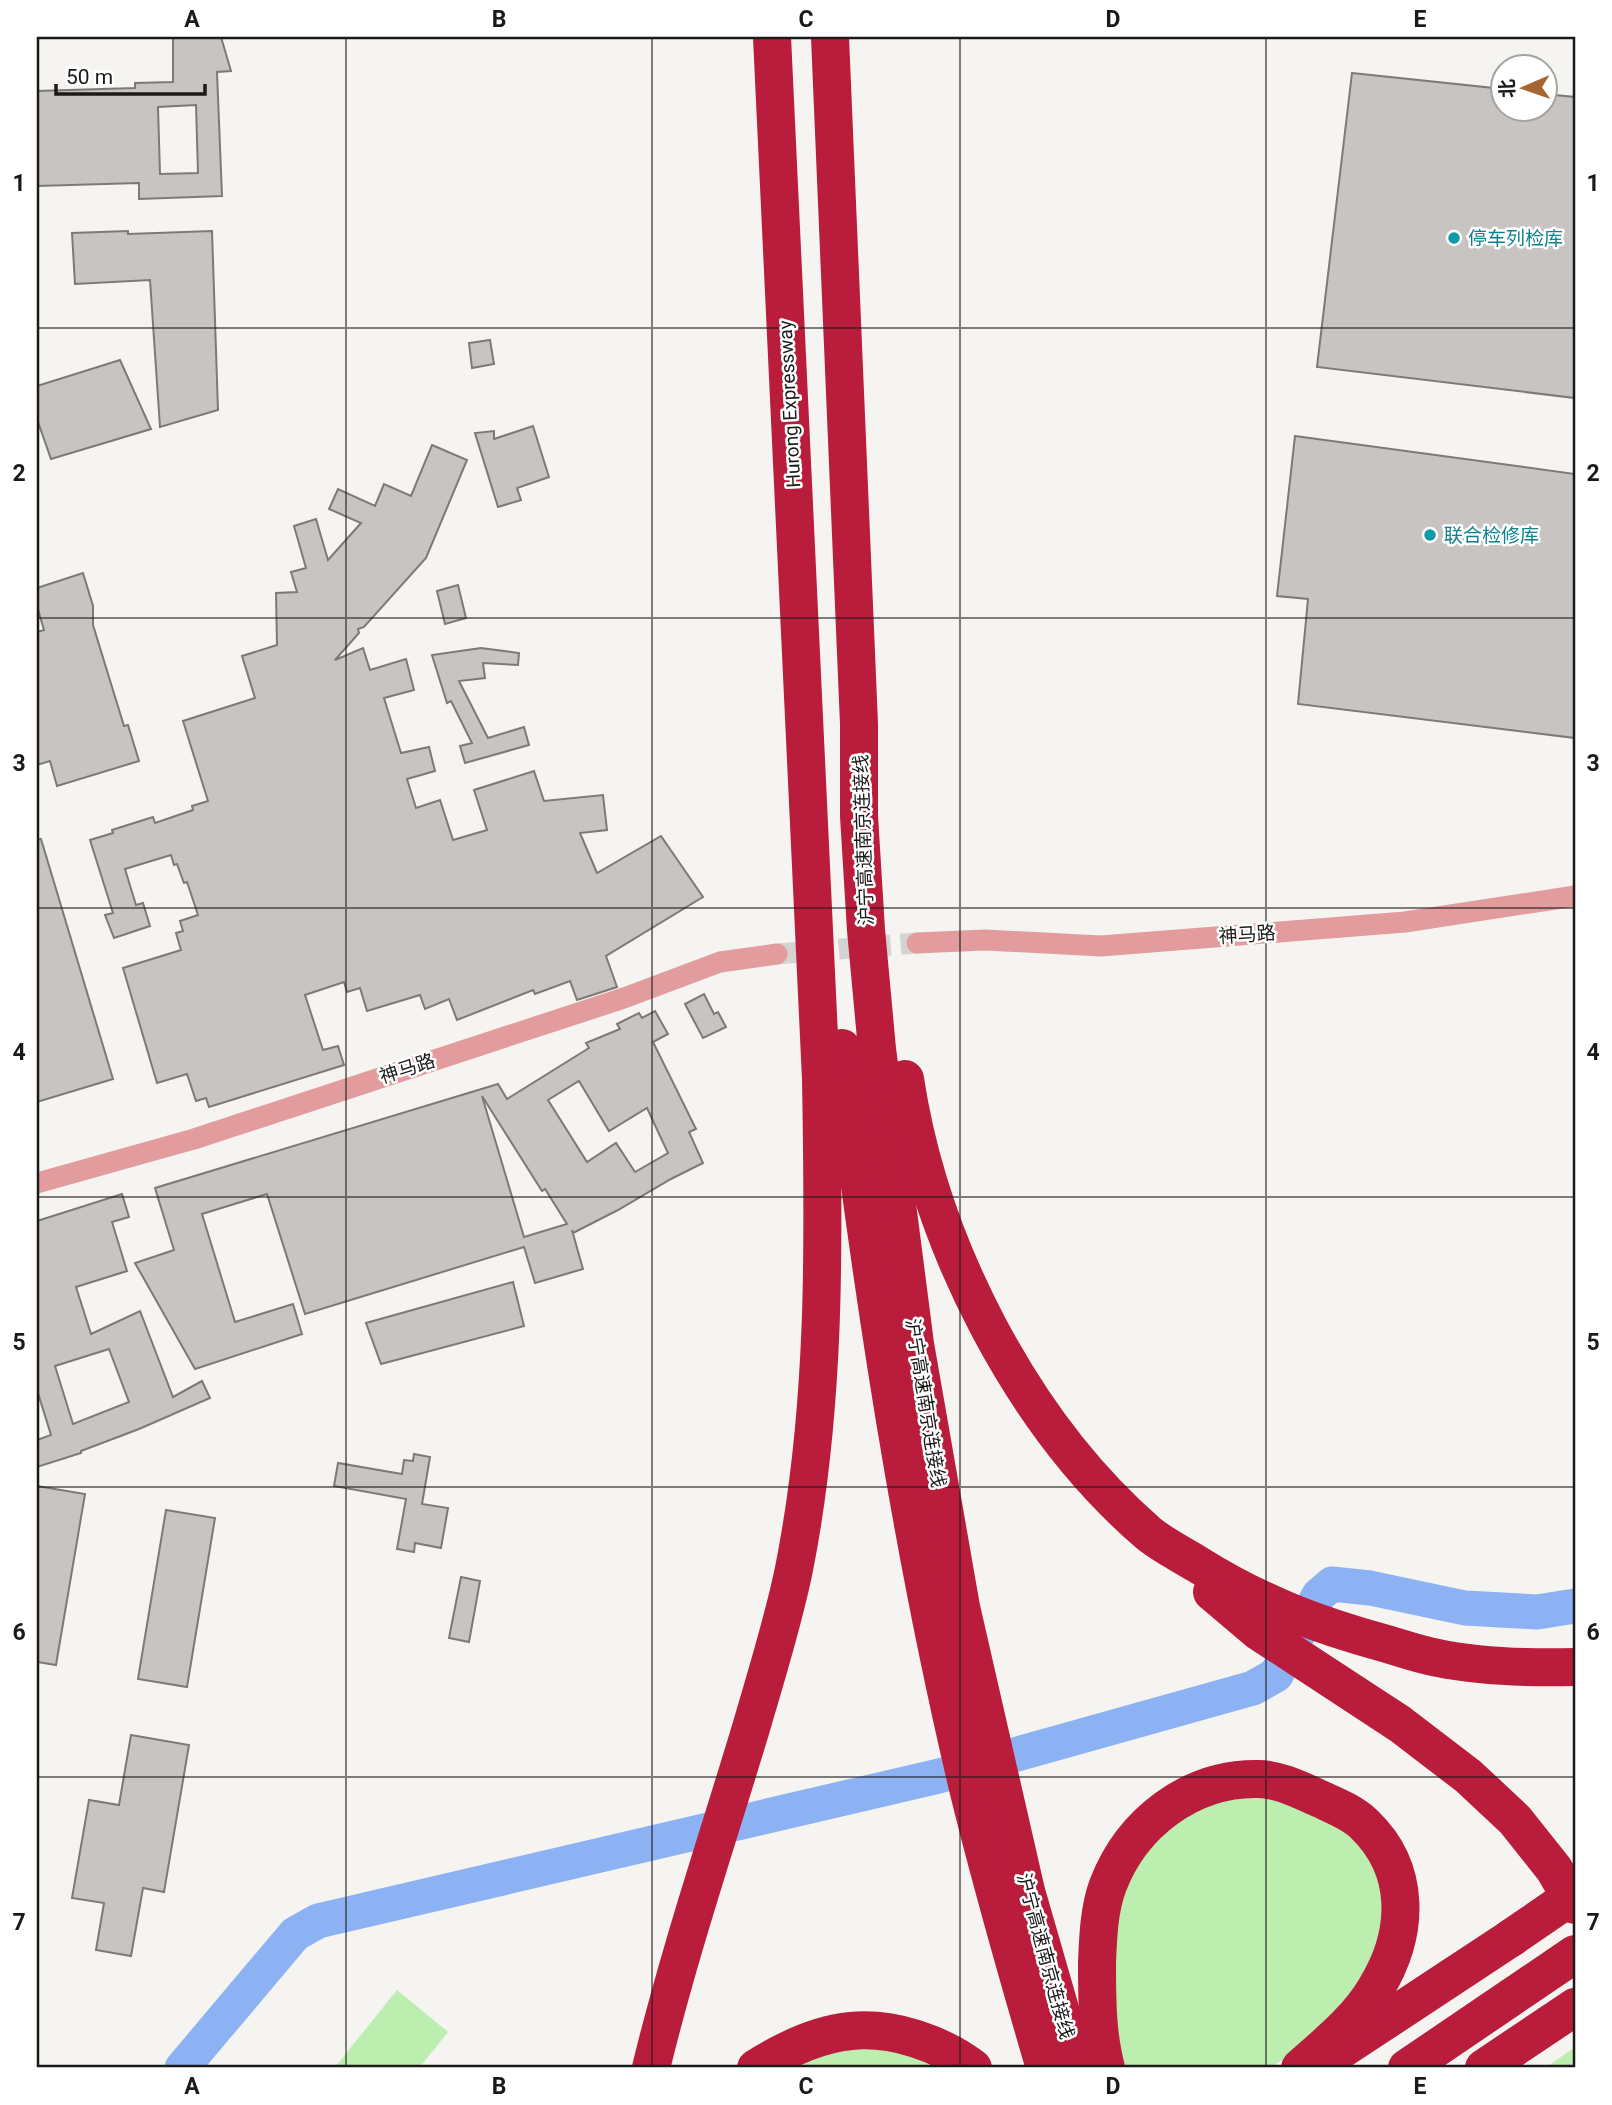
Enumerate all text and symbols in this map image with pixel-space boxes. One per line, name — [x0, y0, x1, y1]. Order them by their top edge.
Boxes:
text: A — [184, 6, 200, 33]
text: B — [492, 6, 506, 33]
text: C — [798, 6, 814, 33]
text: D — [1106, 6, 1120, 33]
text: E — [1414, 6, 1427, 33]
scale bar — [56, 52, 205, 96]
north arrow — [1490, 52, 1560, 122]
text: 50 m — [66, 65, 113, 89]
text: 北 — [1496, 79, 1519, 98]
text: 1 — [12, 170, 26, 197]
text: 1 — [1586, 170, 1600, 197]
place label: 停车列检库 — [1468, 227, 1563, 250]
marker: 停车列检库 — [1446, 230, 1462, 246]
street label: Hurong Expressway — [774, 320, 805, 488]
text: 2 — [12, 460, 26, 487]
text: 2 — [1586, 460, 1600, 487]
place label: 联合检修库 — [1444, 524, 1539, 547]
marker: 联合检修库 — [1422, 527, 1438, 543]
text: 3 — [12, 750, 26, 777]
text: 3 — [1586, 750, 1600, 777]
street label: 沪宁高速南京连接线 — [849, 754, 878, 926]
street label: 神马路 — [1218, 921, 1276, 948]
text: 4 — [12, 1039, 26, 1066]
text: 4 — [1586, 1039, 1600, 1066]
street label: 神马路 — [376, 1049, 438, 1088]
street label: 沪宁高速南京连接线 — [901, 1317, 950, 1489]
text: 5 — [12, 1329, 26, 1356]
text: 5 — [1586, 1329, 1600, 1356]
text: 6 — [12, 1619, 26, 1646]
text: 6 — [1586, 1619, 1600, 1646]
street label: 沪宁高速南京连接线 — [1012, 1871, 1079, 2042]
text: 7 — [12, 1909, 26, 1936]
text: 7 — [1586, 1909, 1600, 1936]
text: A — [184, 2073, 200, 2100]
text: B — [492, 2073, 506, 2100]
text: C — [798, 2073, 814, 2100]
text: D — [1106, 2073, 1120, 2100]
text: E — [1414, 2073, 1427, 2100]

